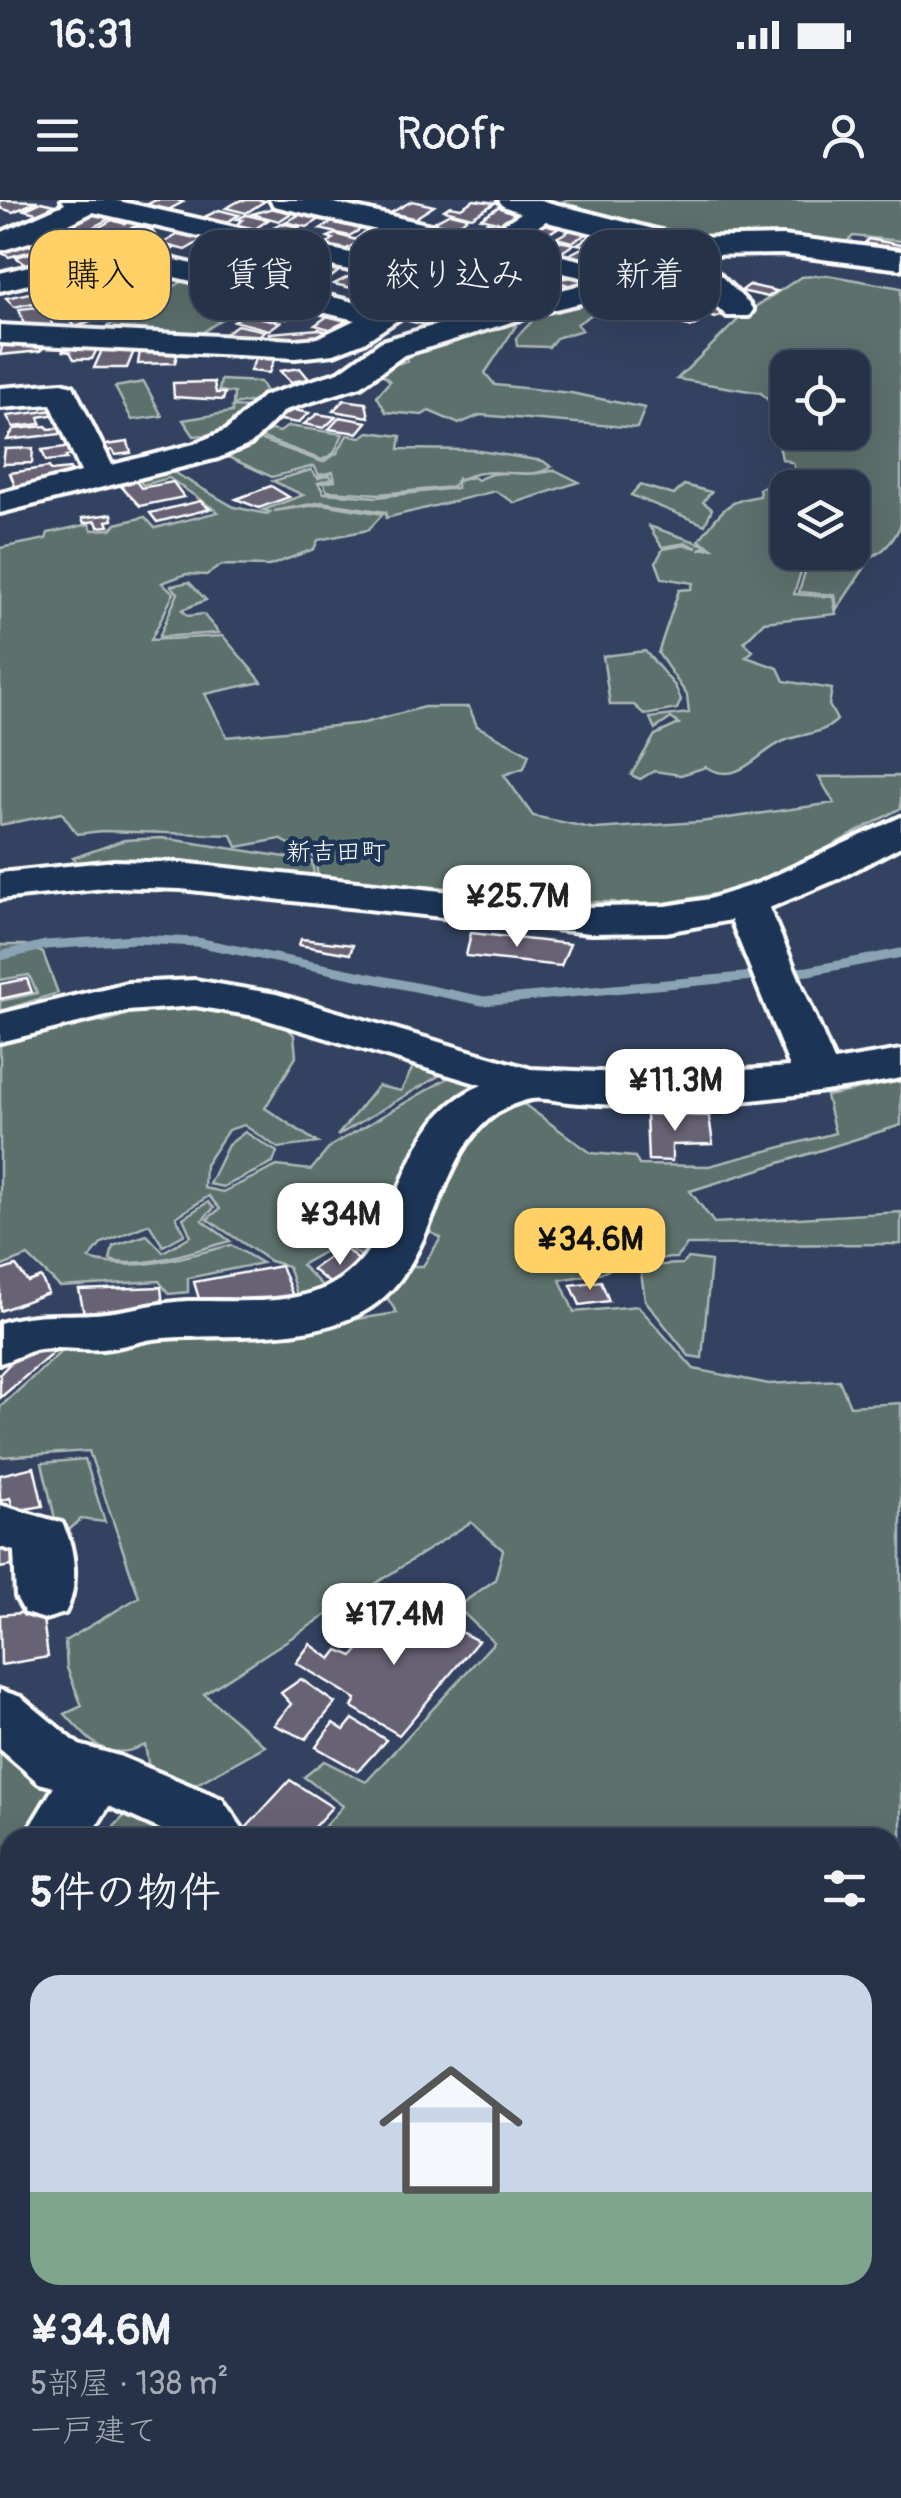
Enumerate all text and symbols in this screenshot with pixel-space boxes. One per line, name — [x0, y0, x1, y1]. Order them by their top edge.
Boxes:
text: 16:31 — [50, 11, 133, 59]
text: Roofr — [396, 107, 505, 163]
icon: menu — [30, 108, 85, 163]
icon: person — [816, 108, 871, 163]
chip: 購入 — [30, 230, 170, 320]
chip: 賃貸 — [190, 230, 330, 320]
chip: 絞り込み — [350, 230, 560, 320]
chip: 新着 — [580, 230, 720, 320]
map controls — [770, 350, 870, 570]
button: locate — [770, 350, 870, 450]
button: layers — [770, 470, 870, 570]
district label: 新吉田町 — [286, 837, 386, 868]
pin: ¥25.7M — [436, 865, 598, 950]
text: ¥25.7M — [465, 877, 569, 917]
pin: ¥11.3M — [594, 1049, 756, 1134]
text: ¥11.3M — [627, 1061, 723, 1101]
pin: ¥34M — [281, 1183, 399, 1268]
text: ¥34M — [299, 1195, 381, 1235]
pin: ¥34.6M — [509, 1208, 671, 1293]
text: ¥34.6M — [536, 1220, 644, 1260]
pin: ¥17.4M — [313, 1583, 475, 1668]
text: ¥17.4M — [344, 1595, 444, 1635]
icon: filters — [817, 1861, 872, 1916]
text: 5件の物件 — [30, 1867, 221, 1919]
icon: home — [361, 2040, 541, 2220]
text: ¥34.6M — [30, 2305, 171, 2357]
text: 5部屋 · 138 m² — [30, 2364, 228, 2404]
text: 一戸建て — [30, 2411, 158, 2451]

